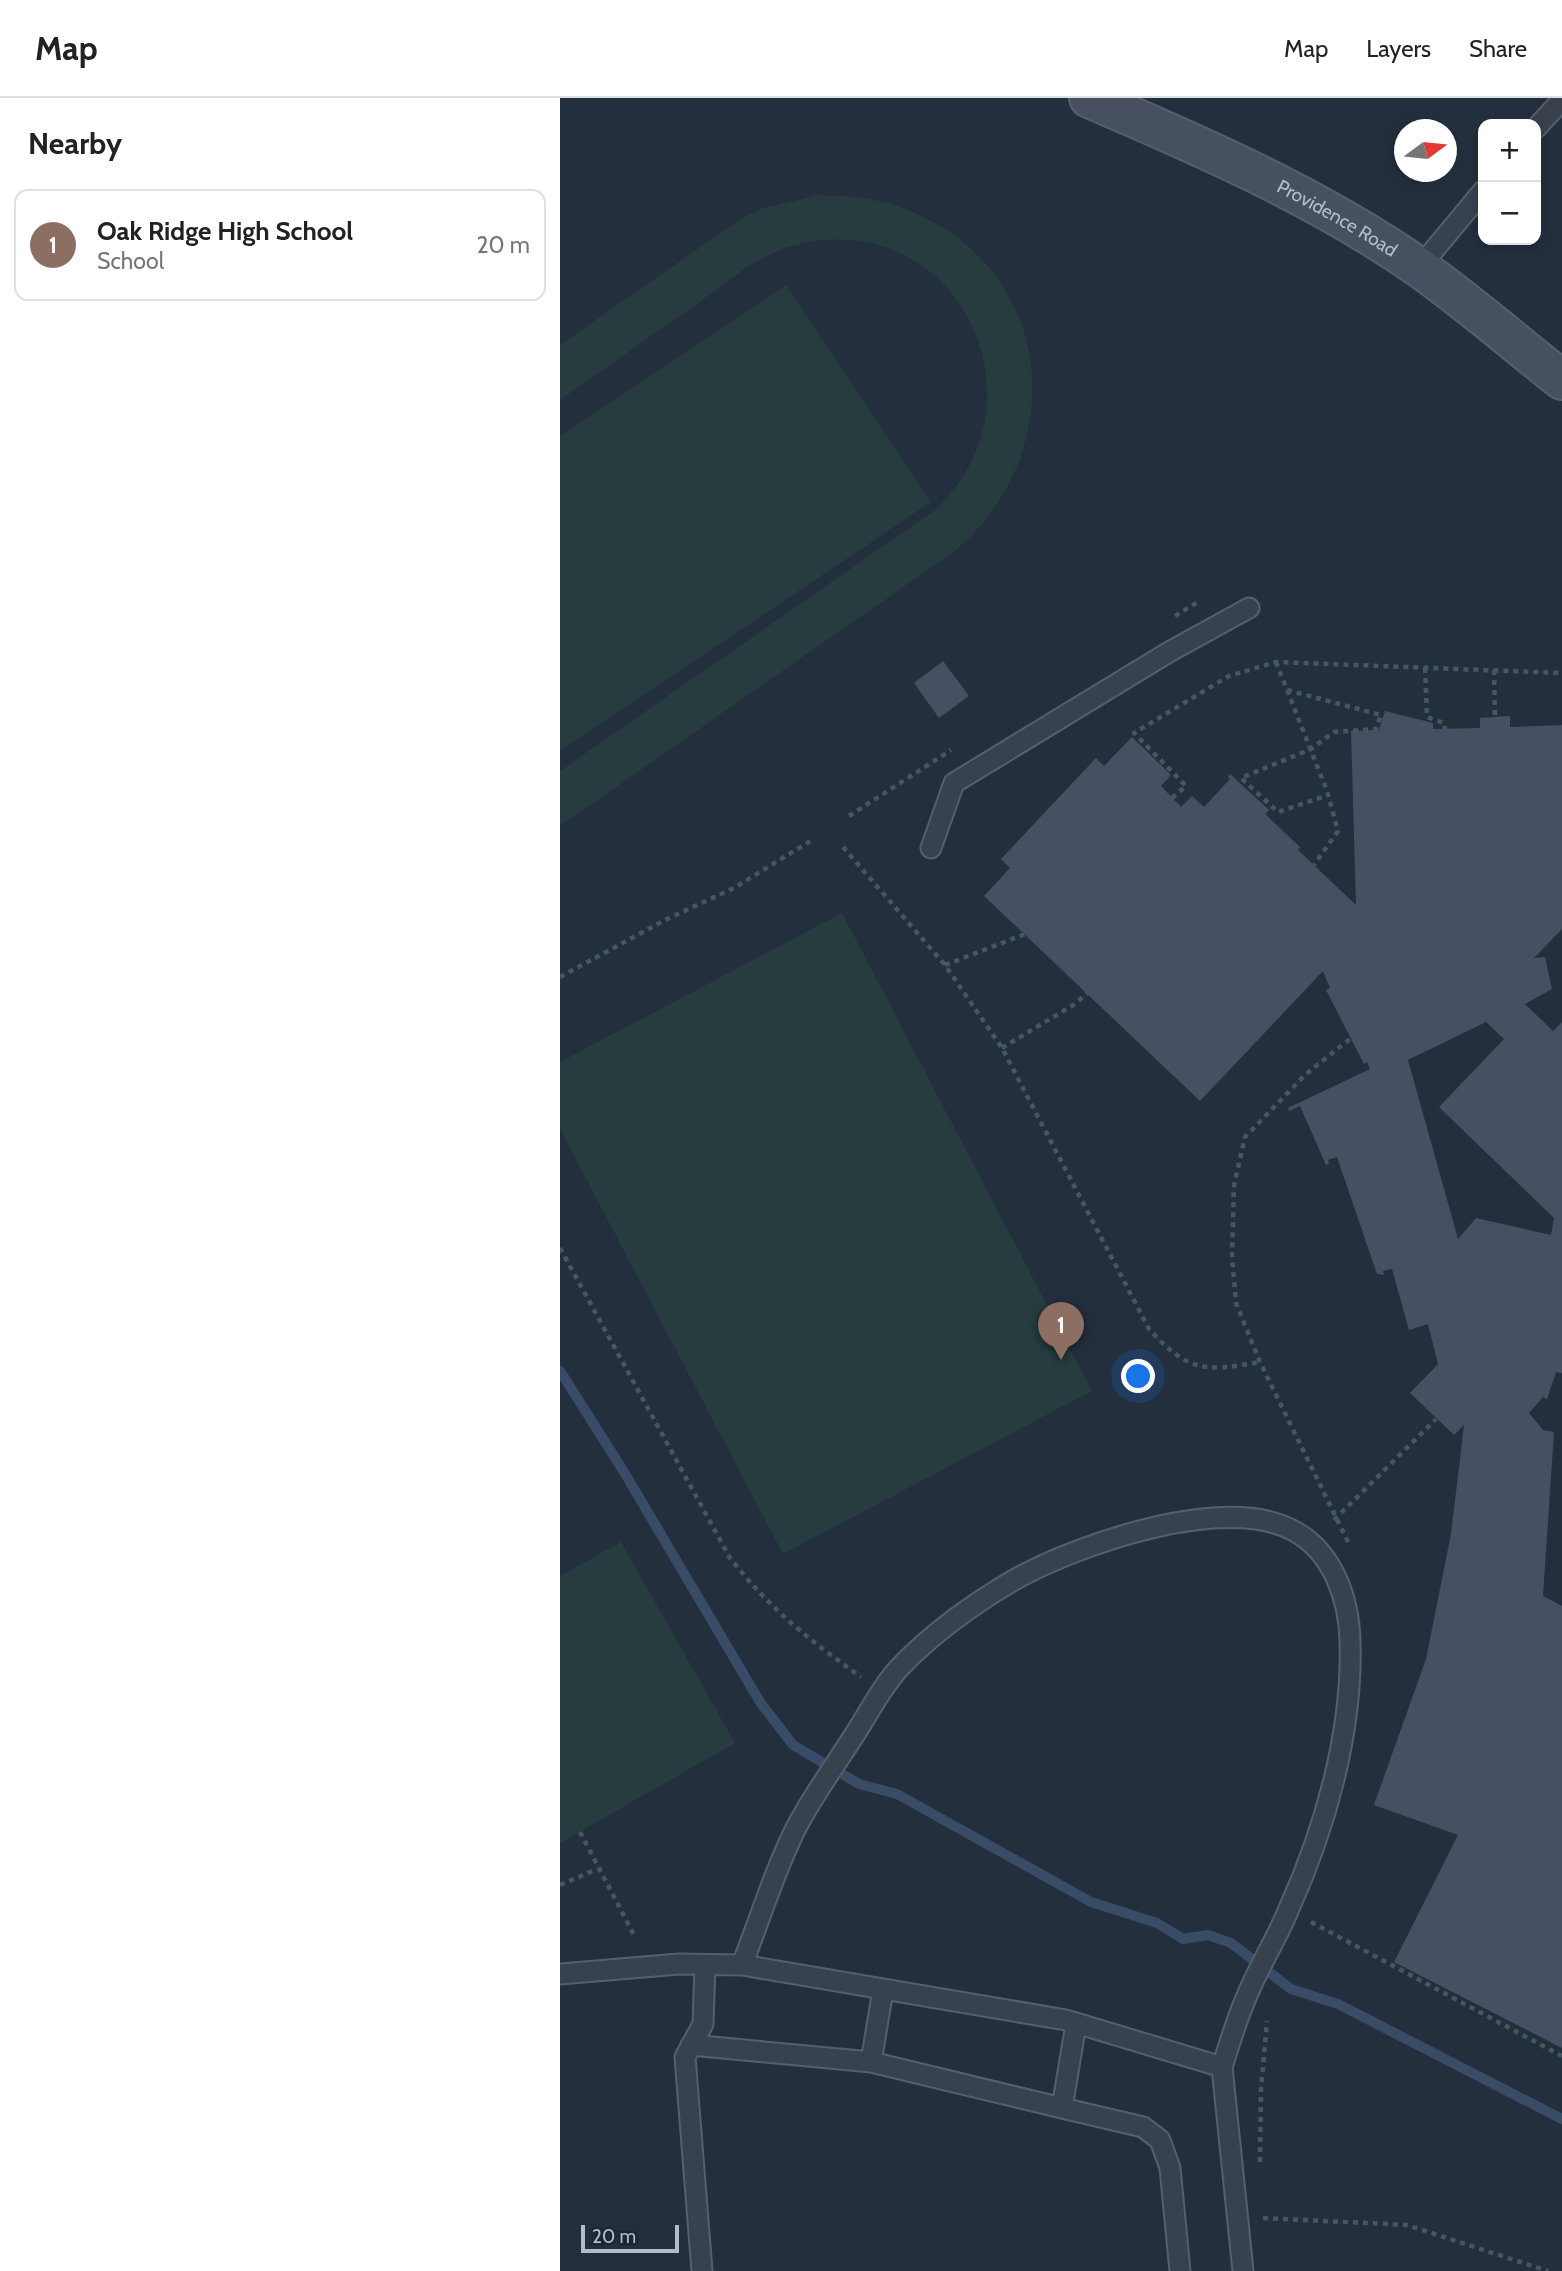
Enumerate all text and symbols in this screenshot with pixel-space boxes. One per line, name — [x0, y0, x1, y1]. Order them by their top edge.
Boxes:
text: Map — [35, 28, 98, 68]
text: Map — [1284, 34, 1328, 63]
text: Layers — [1366, 34, 1431, 63]
text: Share — [1469, 34, 1527, 63]
north arrow — [1394, 119, 1457, 182]
map controls — [1478, 119, 1541, 245]
button: + — [1478, 119, 1541, 182]
text: Nearby — [28, 125, 122, 162]
street label: Providence Road — [1273, 175, 1402, 262]
button: − — [1478, 182, 1541, 245]
text: Oak Ridge High School — [97, 215, 353, 247]
text: 1 — [49, 231, 57, 259]
text: 20 m — [477, 231, 530, 259]
text: School — [97, 247, 164, 275]
pin: 1 — [1038, 1302, 1084, 1360]
your location — [1121, 1359, 1155, 1393]
scale bar — [581, 2222, 679, 2254]
text: 20 m — [592, 2225, 636, 2248]

